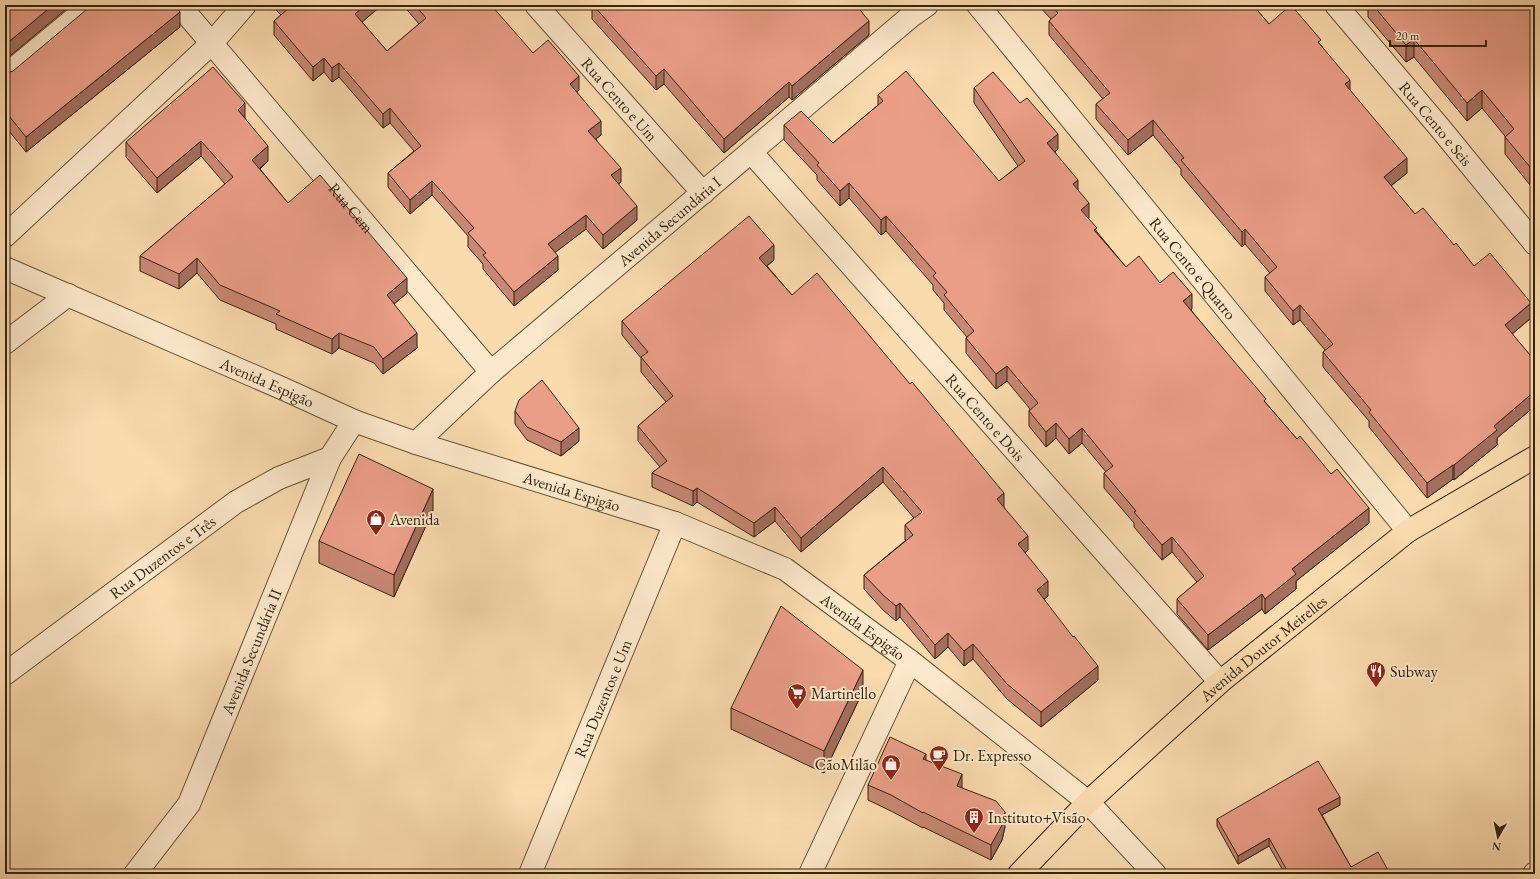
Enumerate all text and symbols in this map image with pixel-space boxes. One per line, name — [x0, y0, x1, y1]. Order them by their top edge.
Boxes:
scale bar — [1390, 22, 1486, 48]
text: 20 m — [1396, 28, 1420, 44]
street label: Rua Cento e Um — [576, 53, 663, 146]
street label: Rua Cento e Seis — [1394, 77, 1477, 170]
street label: Avenida Secundária I — [613, 171, 726, 272]
street label: Rua Cem — [324, 179, 379, 238]
street label: Rua Cento e Quatro — [1145, 213, 1241, 324]
street label: Avenida Espigão — [216, 352, 317, 412]
street label: Rua Cento e Dois — [941, 369, 1030, 466]
street label: Avenida Espigão — [520, 466, 623, 517]
shop icon: Avenida — [365, 508, 387, 536]
place label: Avenida — [389, 509, 440, 530]
street label: Rua Duzentos e Três — [105, 511, 220, 604]
street label: Avenida Secundária II — [216, 585, 287, 719]
street label: Avenida Espigão — [815, 588, 909, 665]
street label: Avenida Doutor Meirelles — [1195, 590, 1331, 707]
street label: Rua Duzentos e Um — [569, 636, 637, 761]
restaurant icon: Subway — [1365, 660, 1387, 688]
place label: Subway — [1390, 661, 1439, 682]
supermarket icon: Martinello — [786, 682, 808, 710]
place label: Martinello — [811, 683, 876, 704]
cafe icon: Dr. Expresso — [928, 744, 950, 772]
place label: Dr. Expresso — [953, 745, 1031, 766]
shop icon: CãoMilão — [880, 753, 902, 781]
place label: CãoMilão — [815, 754, 877, 775]
building icon: Instituto+Visão — [963, 806, 985, 834]
place label: Instituto+Visão — [988, 807, 1086, 828]
north arrow — [1478, 817, 1518, 857]
text: N — [1491, 839, 1502, 854]

